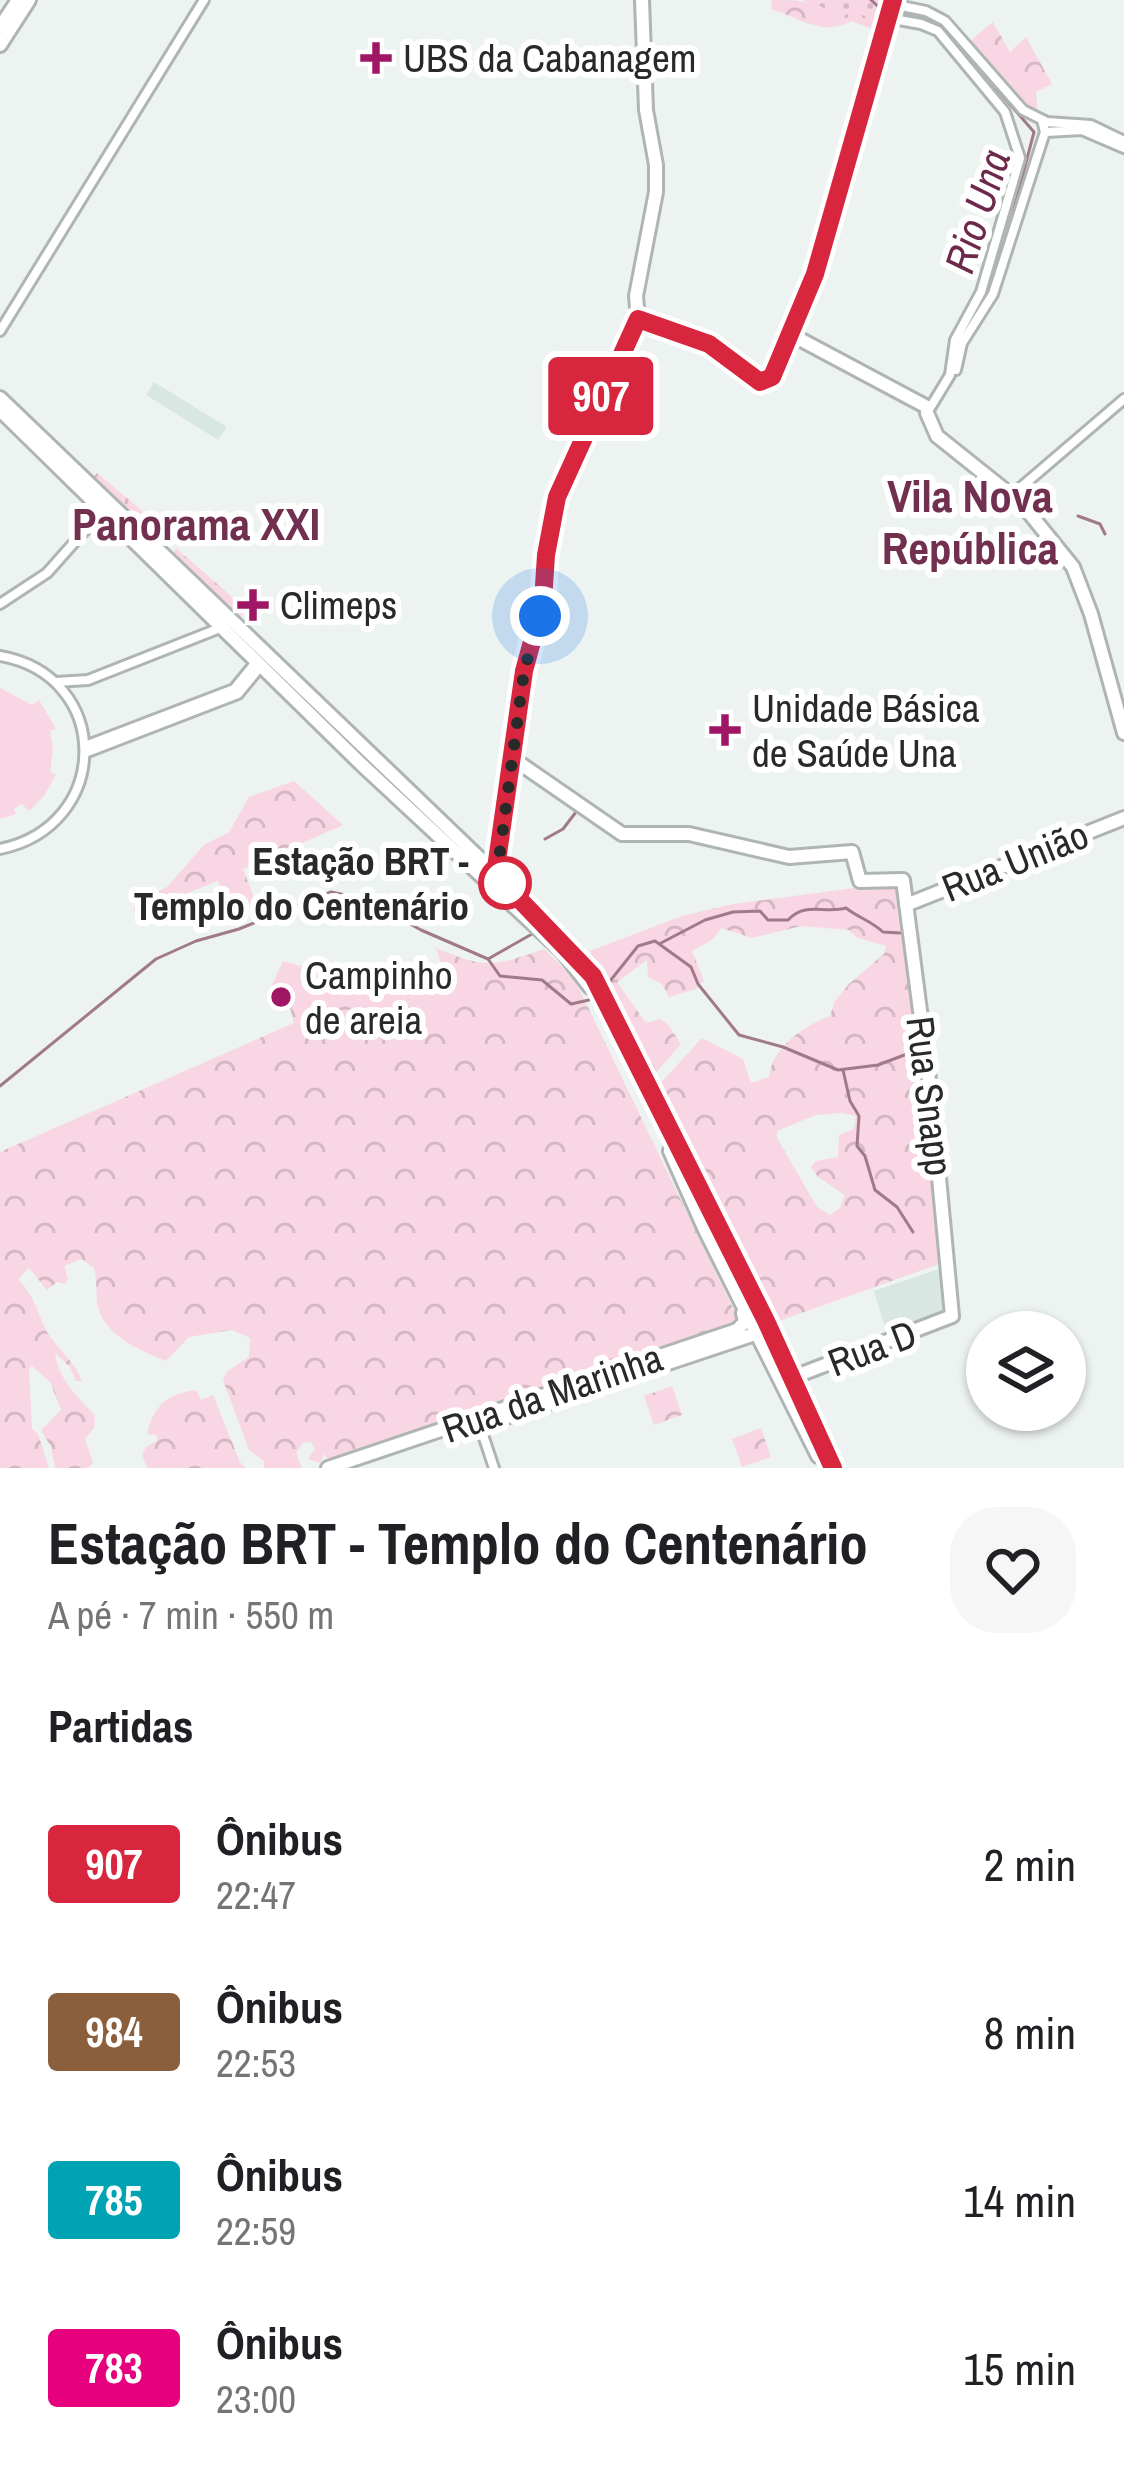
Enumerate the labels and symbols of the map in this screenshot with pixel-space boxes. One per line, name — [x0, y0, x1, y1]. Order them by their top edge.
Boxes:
place label: UBS da Cabanagem — [403, 32, 696, 84]
marker: UBS da Cabanagem — [360, 42, 392, 74]
water label: Rio Una — [931, 142, 1023, 280]
line badge: 907 — [532, 357, 670, 435]
district label: Vila Nova República — [882, 465, 1059, 578]
district label: Panorama XXI — [72, 493, 320, 554]
place label: Climeps — [280, 579, 397, 631]
your location — [510, 586, 570, 646]
marker: Climeps — [237, 589, 269, 621]
place label: Unidade Básica de Saúde Una — [752, 682, 980, 779]
marker: Unidade Básica de Saúde Una — [709, 714, 741, 746]
street label: Rua União — [934, 808, 1096, 914]
place label: Estação BRT - Templo do Centenário — [134, 835, 469, 932]
marker: Estação BRT - Templo do Centenário — [480, 858, 530, 908]
place label: Campinho de areia — [305, 949, 453, 1046]
marker: Campinho de areia — [268, 984, 294, 1010]
street label: Rua Snapp — [894, 1013, 966, 1179]
street label: Rua D — [820, 1307, 924, 1389]
street label: Rua da Marinha — [435, 1331, 669, 1455]

